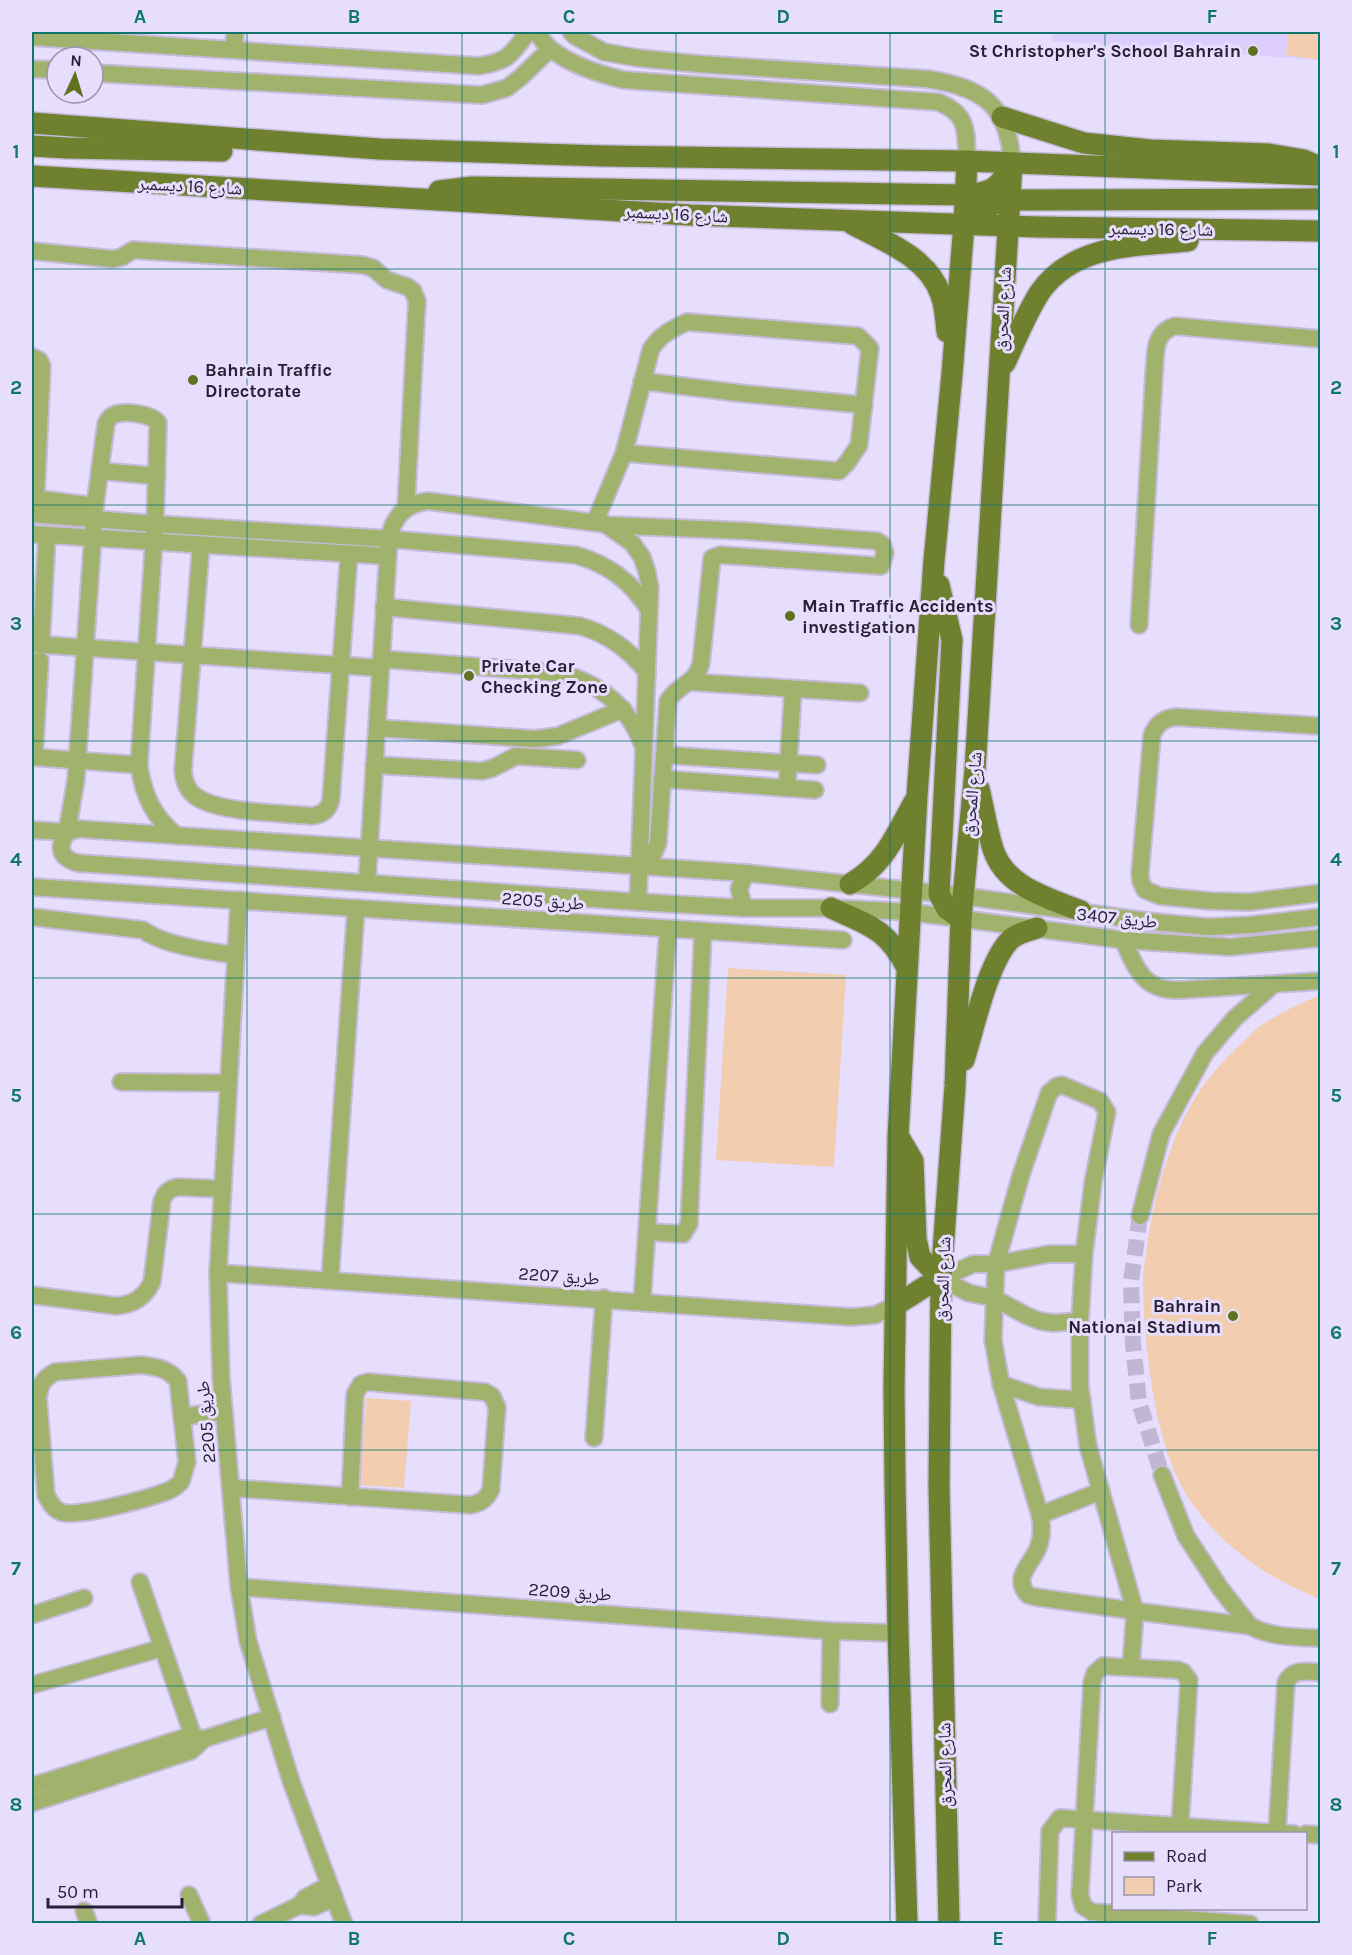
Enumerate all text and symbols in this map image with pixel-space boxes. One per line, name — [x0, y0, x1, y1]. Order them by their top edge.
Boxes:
text: A — [134, 5, 147, 28]
text: B — [348, 5, 360, 28]
text: C — [563, 5, 575, 28]
text: D — [776, 5, 790, 28]
text: E — [992, 5, 1004, 28]
text: F — [1207, 5, 1218, 28]
place label: St Christopher's School Bahrain — [969, 40, 1241, 62]
marker: St Christopher's School Bahrain — [1246, 44, 1260, 58]
north arrow — [45, 45, 105, 105]
text: N — [70, 51, 82, 70]
text: 1 — [12, 140, 20, 163]
text: 1 — [1332, 140, 1340, 163]
street label: شارع 16 ديسمبر — [136, 172, 243, 200]
street label: شارع 16 ديسمبر — [622, 200, 729, 228]
street label: شارع 16 ديسمبر — [1108, 217, 1213, 241]
street label: شارع المحرق — [990, 266, 1016, 352]
place label: Bahrain Traffic Directorate — [205, 359, 332, 402]
marker: Bahrain Traffic Directorate — [186, 373, 200, 387]
text: 2 — [10, 376, 22, 399]
text: 2 — [1330, 376, 1342, 399]
place label: Main Traffic Accidents investigation — [802, 595, 993, 638]
marker: Main Traffic Accidents investigation — [783, 609, 797, 623]
text: 3 — [10, 612, 22, 635]
text: 3 — [1330, 612, 1342, 635]
place label: Private Car Checking Zone — [481, 655, 608, 698]
marker: Private Car Checking Zone — [462, 669, 476, 683]
street label: شارع المحرق — [957, 751, 987, 837]
text: 4 — [10, 848, 22, 871]
text: 4 — [1330, 848, 1342, 871]
street label: طريق 2205 — [501, 887, 585, 915]
street label: طريق 3407 — [1076, 903, 1158, 933]
text: 5 — [10, 1084, 22, 1107]
text: 5 — [1330, 1084, 1342, 1107]
street label: شارع المحرق — [931, 1236, 955, 1322]
street label: طريق 2207 — [518, 1262, 600, 1290]
place label: Bahrain National Stadium — [1068, 1295, 1221, 1338]
marker: Bahrain National Stadium — [1226, 1309, 1240, 1323]
text: 6 — [10, 1321, 22, 1344]
text: 6 — [1330, 1321, 1342, 1344]
street label: طريق 2205 — [191, 1380, 221, 1464]
text: 7 — [11, 1557, 21, 1580]
text: 7 — [1331, 1557, 1341, 1580]
street label: طريق 2209 — [528, 1578, 612, 1606]
street label: شارع المحرق — [933, 1722, 957, 1808]
text: 8 — [10, 1793, 22, 1816]
text: 8 — [1330, 1793, 1342, 1816]
legend — [1112, 1832, 1307, 1910]
text: Road — [1166, 1845, 1207, 1867]
scale bar — [48, 1871, 182, 1909]
text: Park — [1166, 1875, 1203, 1897]
text: 50 m — [57, 1881, 99, 1903]
text: A — [134, 1927, 147, 1950]
text: B — [348, 1927, 360, 1950]
text: C — [563, 1927, 575, 1950]
text: D — [776, 1927, 790, 1950]
text: E — [992, 1927, 1004, 1950]
text: F — [1207, 1927, 1218, 1950]

